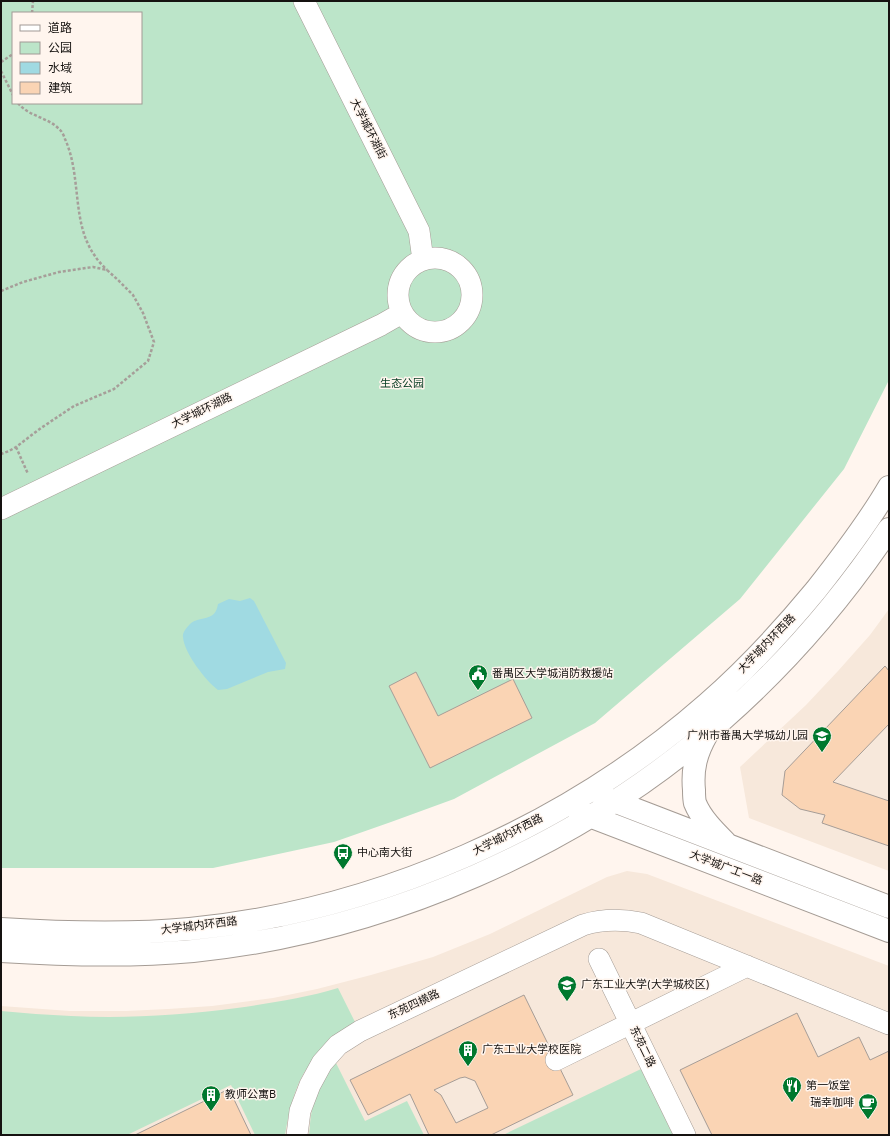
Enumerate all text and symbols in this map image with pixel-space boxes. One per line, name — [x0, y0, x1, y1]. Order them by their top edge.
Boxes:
legend — [12, 12, 142, 104]
text: 道路 — [48, 21, 72, 37]
text: 公园 — [48, 41, 72, 57]
text: 水域 — [48, 61, 72, 77]
text: 建筑 — [48, 81, 72, 97]
street label: 大学城环湖街 — [347, 96, 389, 162]
park label: 生态公园 — [380, 377, 424, 391]
street label: 大学城环湖路 — [169, 390, 235, 432]
street label: 大学城内环西路 — [735, 611, 799, 677]
public building icon: 番禺区大学城消防救援站 — [467, 663, 489, 691]
place label: 番禺区大学城消防救援站 — [492, 667, 613, 681]
school or university icon: 广州市番禺大学城幼儿园 — [811, 725, 833, 753]
place label: 广州市番禺大学城幼儿园 — [687, 729, 808, 743]
street label: 大学城内环西路 — [471, 811, 545, 859]
bus stop icon: 中心南大街 — [332, 842, 354, 870]
place label: 中心南大街 — [357, 846, 412, 860]
street label: 大学城广工一路 — [688, 848, 764, 888]
street label: 大学城内环西路 — [160, 914, 238, 938]
school or university icon: 广东工业大学(大学城校区) — [556, 974, 578, 1002]
place label: 广东工业大学(大学城校区) — [581, 978, 710, 992]
street label: 东苑四横路 — [386, 987, 442, 1023]
street label: 东苑二路 — [626, 1024, 658, 1070]
building icon: 广东工业大学校医院 — [457, 1039, 479, 1067]
place label: 广东工业大学校医院 — [482, 1043, 581, 1057]
restaurant icon: 第一饭堂 — [781, 1075, 803, 1103]
place label: 第一饭堂 — [806, 1079, 850, 1093]
building icon: 教师公寓B — [200, 1084, 222, 1112]
place label: 教师公寓B — [225, 1088, 276, 1102]
cafe icon: 瑞幸咖啡 — [857, 1092, 879, 1120]
place label: 瑞幸咖啡 — [810, 1096, 854, 1110]

